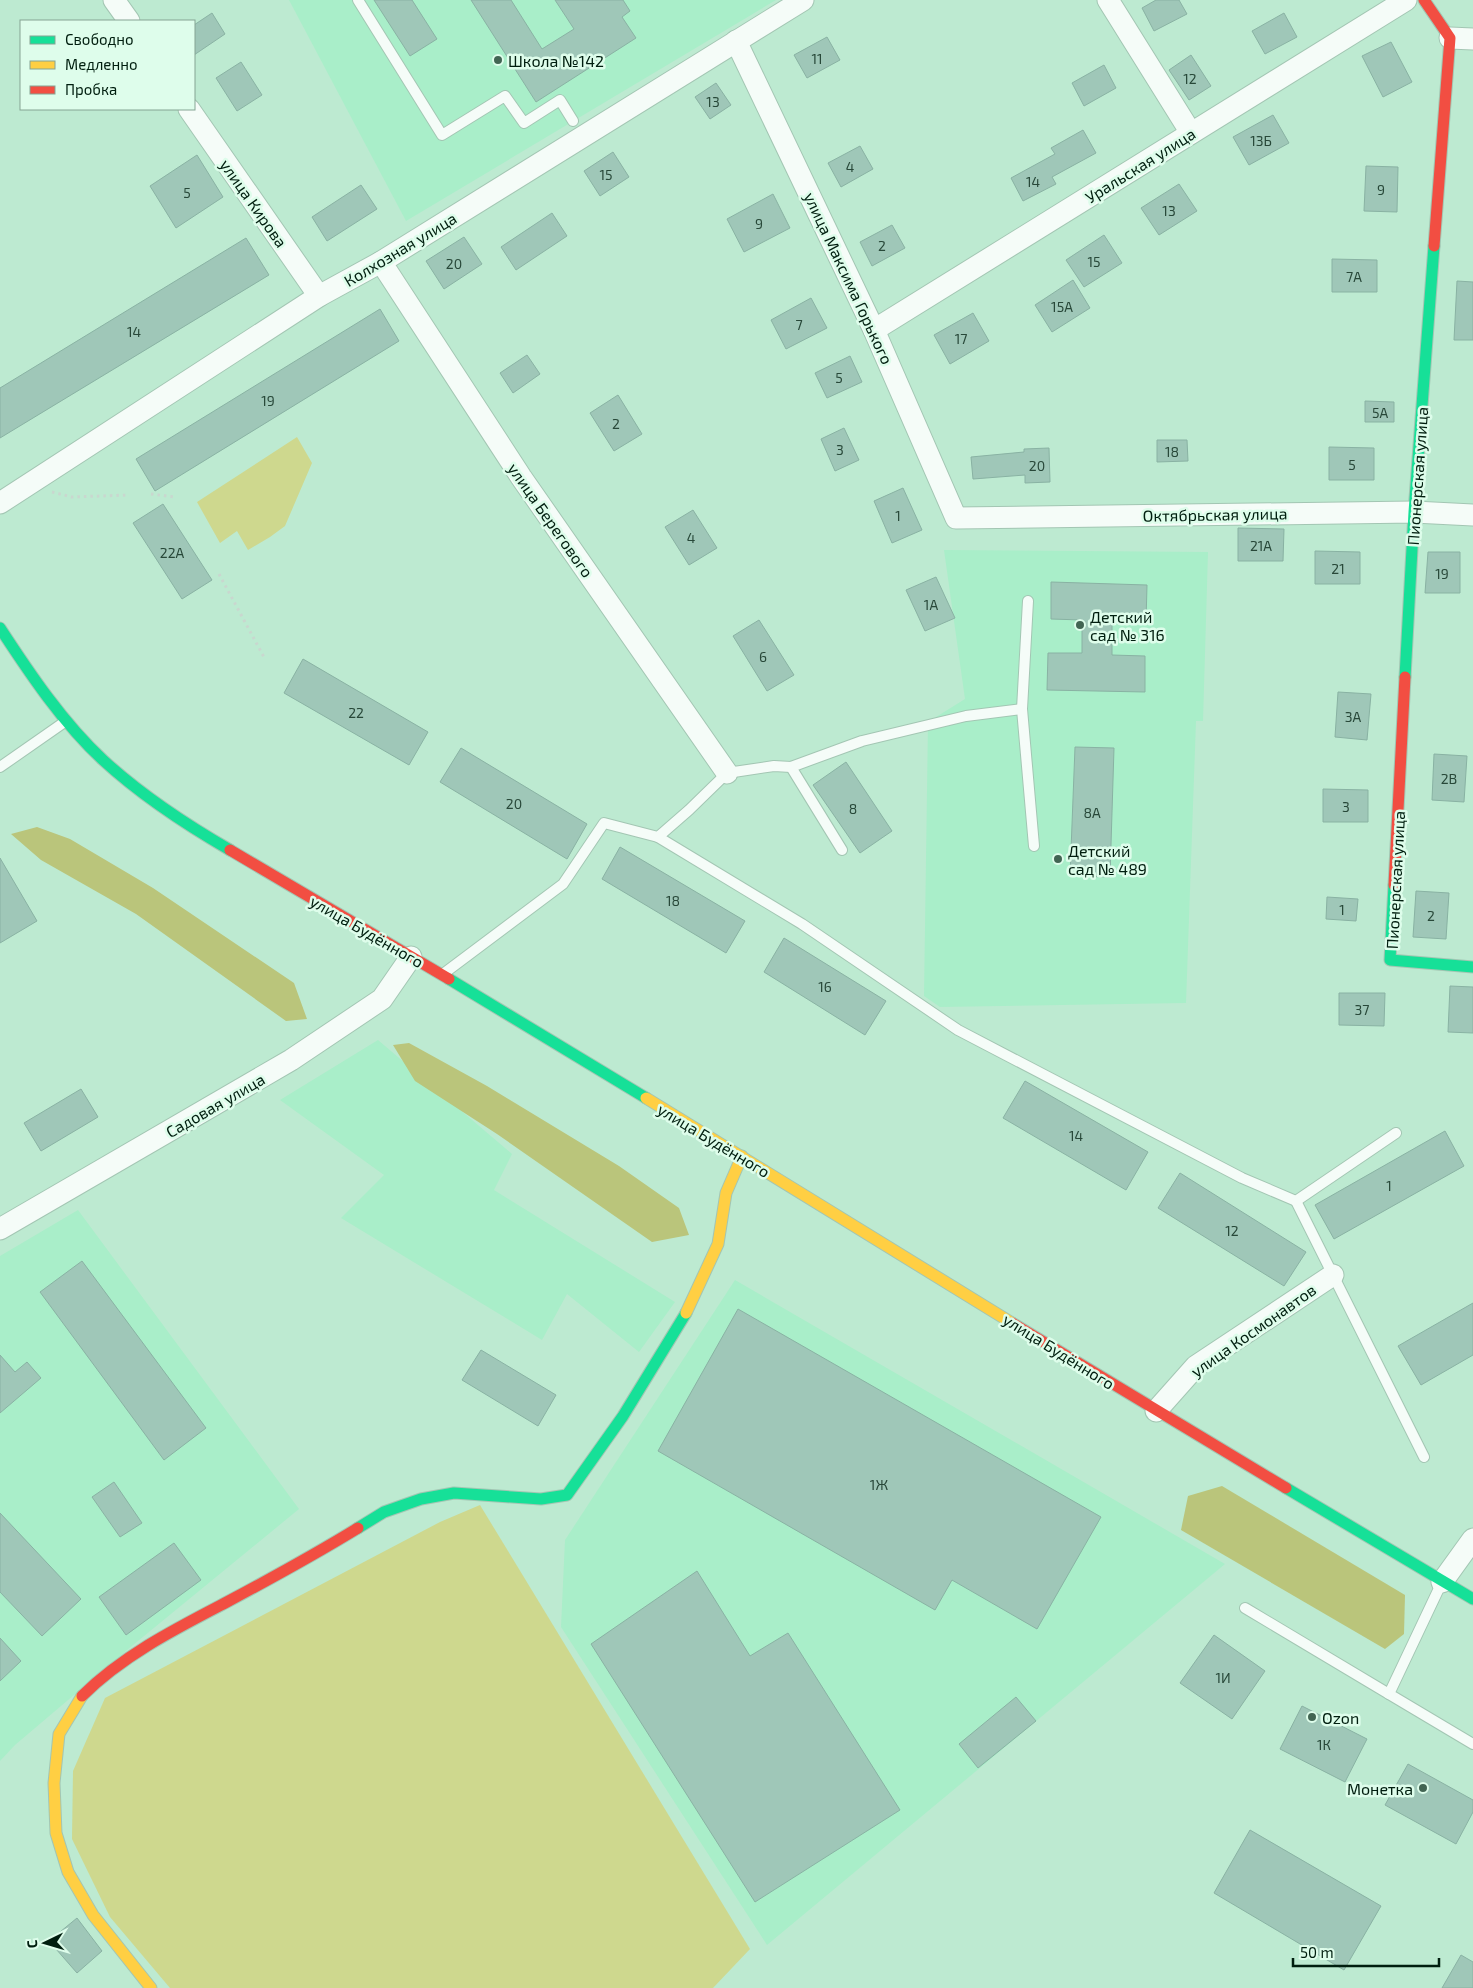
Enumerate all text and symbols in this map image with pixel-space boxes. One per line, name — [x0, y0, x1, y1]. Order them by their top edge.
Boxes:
legend — [20, 20, 195, 110]
text: Свободно — [65, 30, 134, 48]
house number: 11 — [811, 50, 823, 67]
place label: Школа №142 — [508, 51, 604, 70]
marker: Школа №142 — [492, 54, 504, 66]
text: Медленно — [65, 55, 138, 73]
house number: 12 — [1183, 70, 1197, 87]
text: Пробка — [65, 80, 117, 98]
house number: 13 — [706, 93, 720, 110]
street label: Уральская улица — [1081, 124, 1199, 207]
house number: 13Б — [1250, 132, 1272, 149]
street label: улица Кирова — [216, 155, 291, 251]
house number: 4 — [846, 158, 854, 175]
house number: 15 — [599, 166, 613, 183]
house number: 14 — [1026, 173, 1040, 190]
house number: 9 — [1377, 181, 1385, 198]
house number: 5 — [183, 184, 191, 201]
street label: улица Максима Горького — [800, 189, 897, 368]
house number: 13 — [1162, 202, 1176, 219]
street label: Колхозная улица — [340, 208, 460, 291]
house number: 9 — [755, 215, 763, 232]
house number: 2 — [878, 237, 886, 254]
house number: 15 — [1087, 253, 1101, 270]
house number: 20 — [446, 255, 462, 272]
house number: 7А — [1346, 268, 1362, 285]
house number: 15А — [1051, 298, 1073, 315]
house number: 7 — [795, 316, 803, 333]
house number: 14 — [127, 323, 141, 340]
house number: 17 — [955, 330, 967, 347]
house number: 5 — [835, 369, 843, 386]
house number: 19 — [261, 392, 275, 409]
house number: 5А — [1372, 404, 1388, 421]
street label: Пионерская улица — [1403, 406, 1432, 546]
house number: 2 — [612, 415, 620, 432]
house number: 3 — [836, 441, 844, 458]
house number: 18 — [1165, 443, 1179, 460]
house number: 5 — [1348, 456, 1356, 473]
house number: 20 — [1029, 457, 1045, 474]
street label: улица Берегового — [504, 459, 598, 581]
street label: Октябрьская улица — [1142, 503, 1288, 526]
house number: 1 — [895, 507, 901, 524]
house number: 4 — [687, 529, 695, 546]
house number: 21А — [1250, 537, 1272, 554]
house number: 22А — [160, 544, 185, 561]
house number: 21 — [1331, 560, 1345, 577]
house number: 19 — [1435, 565, 1449, 582]
house number: 1А — [924, 596, 938, 613]
place label: Детский сад № 316 — [1090, 607, 1165, 644]
marker: Детский сад № 316 — [1074, 619, 1086, 631]
house number: 6 — [759, 648, 767, 665]
house number: 22 — [348, 704, 364, 721]
house number: 3А — [1345, 708, 1362, 725]
house number: 2В — [1441, 770, 1457, 787]
house number: 20 — [506, 795, 522, 812]
house number: 3 — [1342, 798, 1350, 815]
house number: 8 — [849, 800, 857, 817]
house number: 8А — [1083, 804, 1101, 821]
street label: Пионерская улица — [1382, 810, 1409, 950]
place label: Детский сад № 489 — [1068, 841, 1147, 878]
marker: Детский сад № 489 — [1052, 853, 1064, 865]
street label: улица Будённого — [306, 891, 427, 972]
house number: 18 — [666, 892, 680, 909]
house number: 1 — [1339, 901, 1345, 918]
house number: 2 — [1427, 907, 1435, 924]
house number: 16 — [818, 978, 832, 995]
house number: 37 — [1355, 1001, 1369, 1018]
street label: Садовая улица — [162, 1069, 268, 1142]
street label: улица Будённого — [654, 1099, 774, 1182]
house number: 14 — [1069, 1127, 1083, 1144]
house number: 1 — [1386, 1177, 1392, 1194]
house number: 12 — [1225, 1222, 1239, 1239]
street label: улица Космонавтов — [1187, 1280, 1320, 1381]
street label: улица Будённого — [999, 1309, 1118, 1394]
house number: 1Ж — [870, 1476, 888, 1493]
house number: 1И — [1215, 1669, 1231, 1686]
place label: Ozon — [1322, 1708, 1359, 1727]
marker: Ozon — [1306, 1711, 1318, 1723]
house number: 1К — [1317, 1736, 1331, 1753]
place label: Монетка — [1347, 1779, 1413, 1798]
marker: Монетка — [1417, 1782, 1429, 1794]
north arrow — [20, 1918, 70, 1968]
scale bar — [1293, 1936, 1439, 1968]
text: С — [23, 1939, 40, 1949]
text: 50 m — [1300, 1943, 1334, 1961]

